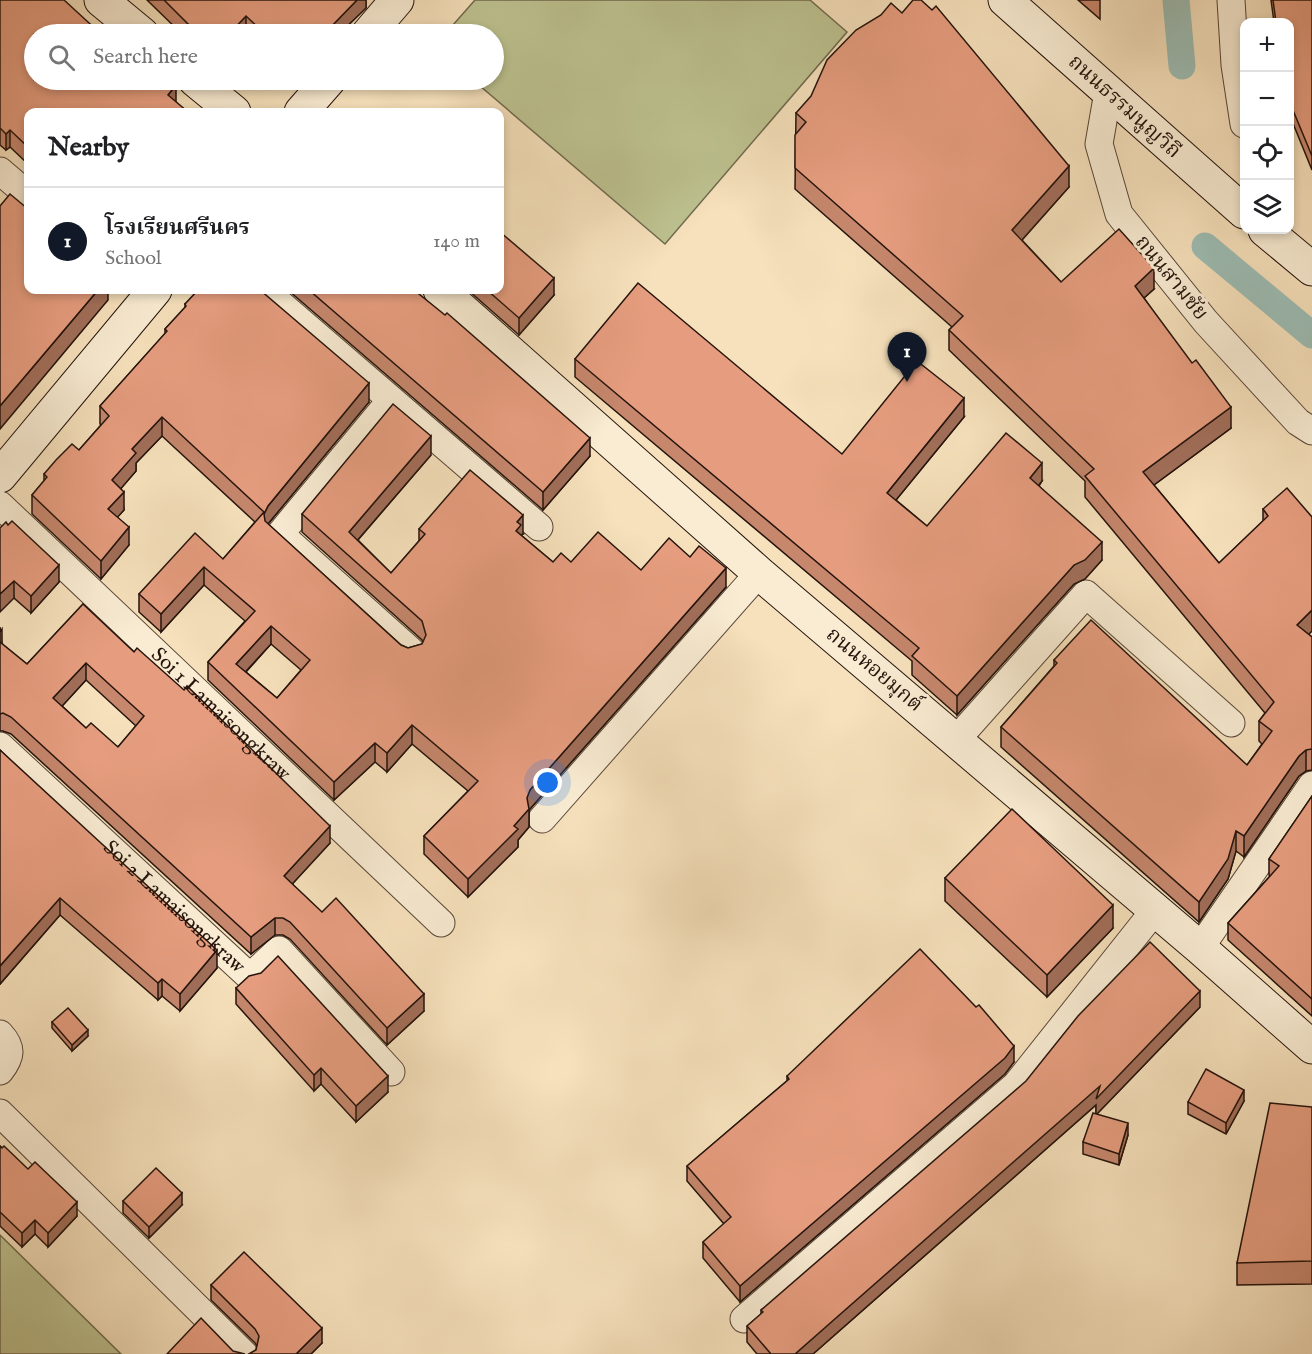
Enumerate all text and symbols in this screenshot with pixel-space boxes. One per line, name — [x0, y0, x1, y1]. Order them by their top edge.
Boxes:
map controls — [1240, 18, 1294, 234]
button: + — [1240, 18, 1294, 72]
search box — [24, 24, 504, 90]
icon: search — [45, 41, 78, 74]
text: Search here — [93, 43, 198, 71]
street label: ถนนธรรมนูญวิถี — [1062, 49, 1186, 165]
button: − — [1240, 72, 1294, 126]
button: locate — [1240, 126, 1294, 180]
text: Nearby — [48, 131, 129, 164]
button: layers — [1240, 180, 1294, 234]
text: โรงเรียนศรีนคร — [105, 214, 250, 242]
text: 1 — [64, 229, 71, 254]
text: 140 m — [433, 229, 480, 254]
street label: ถนนสามชัย — [1128, 230, 1214, 326]
text: School — [105, 246, 161, 271]
pin: 1 — [888, 332, 926, 382]
street label: ถนนหอยมุกต์ — [820, 621, 929, 718]
street label: Soi 1 Lamaisongkraw — [145, 642, 297, 788]
your location — [533, 768, 562, 797]
street label: Soi 2 Lamaisongkraw — [97, 834, 252, 980]

